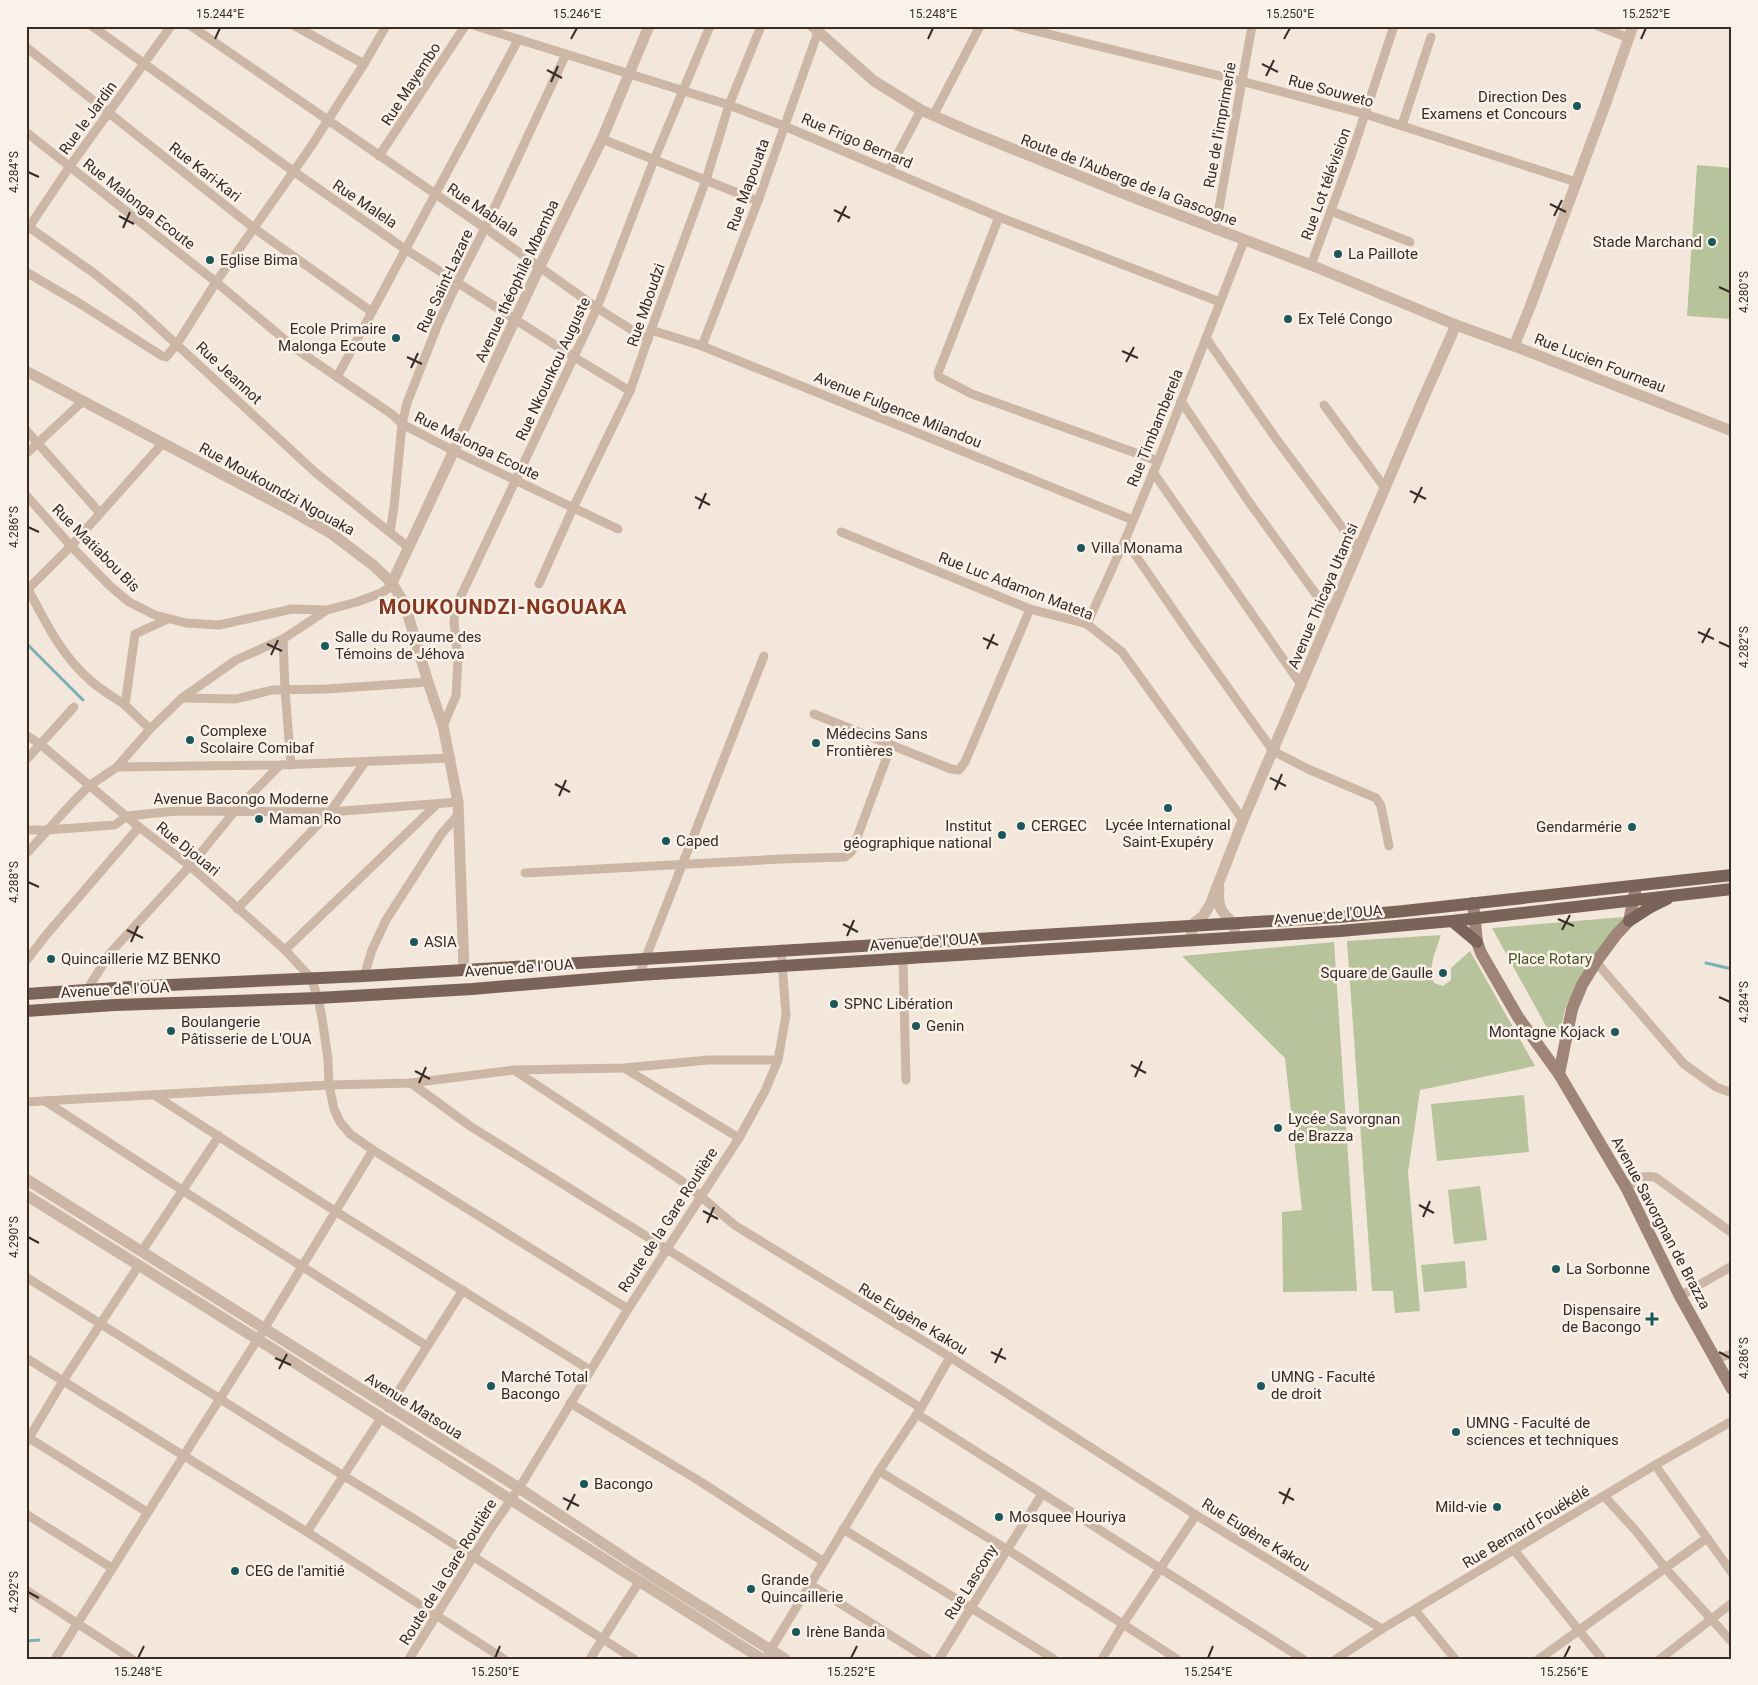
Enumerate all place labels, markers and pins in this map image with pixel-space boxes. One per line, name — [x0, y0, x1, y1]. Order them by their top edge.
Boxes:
place label: Direction Des Examens et Concours — [1421, 88, 1567, 123]
marker: Direction Des Examens et Concours — [1571, 100, 1583, 112]
place label: Stade Marchand — [1593, 233, 1702, 251]
marker: Stade Marchand — [1706, 236, 1718, 248]
place label: La Paillote — [1348, 245, 1418, 263]
marker: La Paillote — [1332, 248, 1344, 260]
place label: Eglise Bima — [220, 251, 298, 269]
marker: Eglise Bima — [204, 254, 216, 266]
place label: Ex Telé Congo — [1298, 310, 1392, 328]
marker: Ex Telé Congo — [1282, 313, 1294, 325]
place label: Ecole Primaire Malonga Ecoute — [278, 320, 386, 355]
marker: Ecole Primaire Malonga Ecoute — [390, 332, 402, 344]
place label: Villa Monama — [1091, 539, 1183, 557]
marker: Villa Monama — [1075, 542, 1087, 554]
place label: Salle du Royaume des Témoins de Jéhova — [335, 628, 482, 663]
marker: Salle du Royaume des Témoins de Jéhova — [319, 640, 331, 652]
place label: Complexe Scolaire Comibaf — [200, 722, 315, 757]
place label: Médecins Sans Frontières — [826, 725, 928, 760]
marker: Complexe Scolaire Comibaf — [184, 734, 196, 746]
marker: Médecins Sans Frontières — [810, 737, 822, 749]
marker: Lycée International Saint-Exupéry — [1162, 802, 1174, 814]
place label: Maman Ro — [269, 810, 341, 828]
marker: Maman Ro — [253, 813, 265, 825]
place label: Lycée International Saint-Exupéry — [1105, 816, 1231, 851]
place label: Institut géographique national — [843, 817, 992, 852]
place label: CERGEC — [1031, 817, 1087, 835]
place label: Gendarmérie — [1536, 818, 1622, 836]
marker: CERGEC — [1015, 820, 1027, 832]
marker: Gendarmérie — [1626, 821, 1638, 833]
marker: Institut géographique national — [996, 829, 1008, 841]
place label: Caped — [676, 832, 719, 850]
marker: Caped — [660, 835, 672, 847]
place label: ASIA — [424, 933, 457, 951]
marker: ASIA — [408, 936, 420, 948]
place label: Quincaillerie MZ BENKO — [61, 950, 221, 968]
marker: Quincaillerie MZ BENKO — [45, 953, 57, 965]
place label: Square de Gaulle — [1320, 964, 1433, 982]
marker: Square de Gaulle — [1437, 967, 1449, 979]
place label: SPNC Libération — [844, 995, 953, 1013]
marker: SPNC Libération — [828, 998, 840, 1010]
place label: Boulangerie Pâtisserie de L'OUA — [181, 1013, 312, 1048]
place label: Genin — [926, 1017, 964, 1035]
marker: Genin — [910, 1020, 922, 1032]
place label: Montagne Kojack — [1489, 1023, 1605, 1041]
marker: Boulangerie Pâtisserie de L'OUA — [165, 1025, 177, 1037]
marker: Montagne Kojack — [1609, 1026, 1621, 1038]
place label: Lycée Savorgnan de Brazza — [1288, 1110, 1400, 1145]
marker: Lycée Savorgnan de Brazza — [1272, 1122, 1284, 1134]
place label: La Sorbonne — [1566, 1260, 1650, 1278]
marker: La Sorbonne — [1550, 1263, 1562, 1275]
place label: Dispensaire de Bacongo — [1562, 1301, 1641, 1336]
marker: Dispensaire de Bacongo — [1645, 1312, 1659, 1326]
place label: Marché Total Bacongo — [501, 1368, 588, 1403]
place label: UMNG - Faculté de droit — [1271, 1368, 1375, 1403]
marker: Marché Total Bacongo — [485, 1380, 497, 1392]
marker: UMNG - Faculté de droit — [1255, 1380, 1267, 1392]
place label: UMNG - Faculté de sciences et techniques — [1466, 1414, 1619, 1449]
marker: UMNG - Faculté de sciences et techniques — [1450, 1426, 1462, 1438]
place label: Bacongo — [594, 1475, 653, 1493]
marker: Bacongo — [578, 1478, 590, 1490]
place label: Mild-vie — [1435, 1498, 1487, 1516]
marker: Mild-vie — [1491, 1501, 1503, 1513]
place label: Mosquee Houriya — [1009, 1508, 1126, 1526]
marker: Mosquee Houriya — [993, 1511, 1005, 1523]
place label: CEG de l'amitié — [245, 1562, 345, 1580]
marker: CEG de l'amitié — [229, 1565, 241, 1577]
place label: Grande Quincaillerie — [761, 1571, 843, 1606]
marker: Grande Quincaillerie — [745, 1583, 757, 1595]
place label: Irène Banda — [806, 1623, 885, 1641]
marker: Irène Banda — [790, 1626, 802, 1638]

